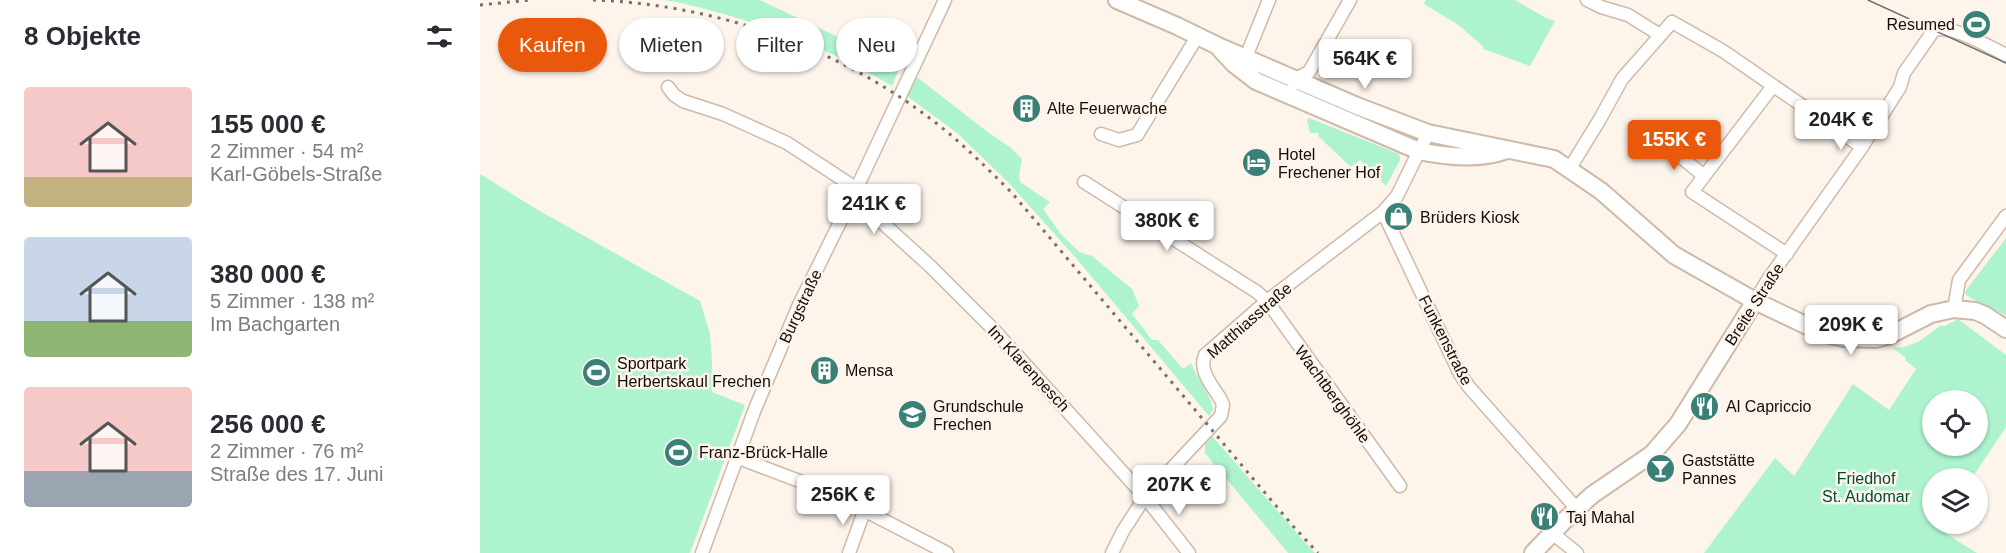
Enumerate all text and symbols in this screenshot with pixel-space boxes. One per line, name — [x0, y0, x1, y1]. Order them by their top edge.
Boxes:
sports icon: Resumed — [1960, 8, 1992, 40]
place label: Resumed — [1887, 16, 1955, 33]
chip: Kaufen — [498, 18, 607, 72]
chip: Mieten — [619, 18, 724, 72]
chip: Filter — [736, 18, 824, 72]
chip: Neu — [836, 18, 917, 72]
icon: filters — [423, 20, 456, 53]
text: 8 Objekte — [24, 21, 141, 51]
pin: 564K € — [1316, 39, 1414, 90]
text: 564K € — [1333, 47, 1397, 69]
building icon: Alte Feuerwache — [1010, 92, 1042, 124]
place label: Alte Feuerwache — [1047, 100, 1167, 117]
pin: 204K € — [1792, 100, 1890, 151]
text: 204K € — [1809, 108, 1873, 130]
text: 155 000 € — [210, 109, 326, 139]
icon: home — [72, 111, 144, 183]
pin: 155K € — [1625, 120, 1723, 171]
text: 155K € — [1642, 128, 1706, 150]
text: 2 Zimmer · 54 m² — [210, 140, 363, 162]
place label: Hotel Frechener Hof — [1278, 146, 1381, 181]
hotel icon: Hotel Frechener Hof — [1241, 147, 1273, 179]
text: Karl-Göbels-Straße — [210, 163, 382, 185]
pin: 241K € — [825, 184, 923, 235]
text: 241K € — [842, 192, 906, 214]
pin: 380K € — [1118, 201, 1216, 252]
shop icon: Brüders Kiosk — [1383, 201, 1415, 233]
text: 380K € — [1135, 209, 1199, 231]
place label: Brüders Kiosk — [1420, 209, 1521, 226]
text: 380 000 € — [210, 259, 326, 289]
street label: Breite Straße — [1722, 260, 1787, 348]
icon: home — [72, 261, 144, 333]
street label: Burgstraße — [776, 267, 825, 346]
street label: Matthiasstraße — [1204, 279, 1295, 362]
text: 5 Zimmer · 138 m² — [210, 290, 374, 312]
street label: Funkenstraße — [1416, 292, 1476, 388]
pin: 209K € — [1802, 305, 1900, 356]
text: Im Bachgarten — [210, 313, 340, 335]
text: 209K € — [1819, 313, 1883, 335]
street label: Im Klarenpesch — [985, 322, 1073, 415]
street label: Wachtberghöhle — [1292, 342, 1374, 446]
building icon: Mensa — [808, 354, 840, 386]
place label: Sportpark Herbertskaul Frechen — [617, 355, 771, 390]
sports icon: Sportpark Herbertskaul Frechen — [580, 356, 612, 388]
place label: Mensa — [845, 362, 893, 379]
restaurant icon: Al Capriccio — [1689, 390, 1721, 422]
map controls — [1922, 390, 1988, 534]
button: locate — [1922, 390, 1988, 456]
place label: Grundschule Frechen — [933, 398, 1024, 433]
place label: Al Capriccio — [1726, 398, 1811, 415]
school or university icon: Grundschule Frechen — [896, 399, 928, 431]
text: 256 000 € — [210, 409, 326, 439]
icon: home — [72, 411, 144, 483]
sports icon: Franz-Brück-Halle — [662, 436, 694, 468]
text: 2 Zimmer · 76 m² — [210, 440, 363, 462]
place label: Franz-Brück-Halle — [699, 444, 828, 461]
place label: Gaststätte Pannes — [1682, 452, 1755, 487]
bar icon: Gaststätte Pannes — [1645, 453, 1677, 485]
text: Straße des 17. Juni — [210, 463, 383, 485]
pin: 207K € — [1130, 465, 1228, 516]
button: layers — [1922, 468, 1988, 534]
park label: Friedhof St. Audomar — [1822, 470, 1911, 505]
text: 207K € — [1147, 473, 1211, 495]
pin: 256K € — [794, 475, 892, 526]
text: 256K € — [811, 483, 875, 505]
restaurant icon: Taj Mahal — [1529, 501, 1561, 533]
place label: Taj Mahal — [1566, 509, 1634, 526]

